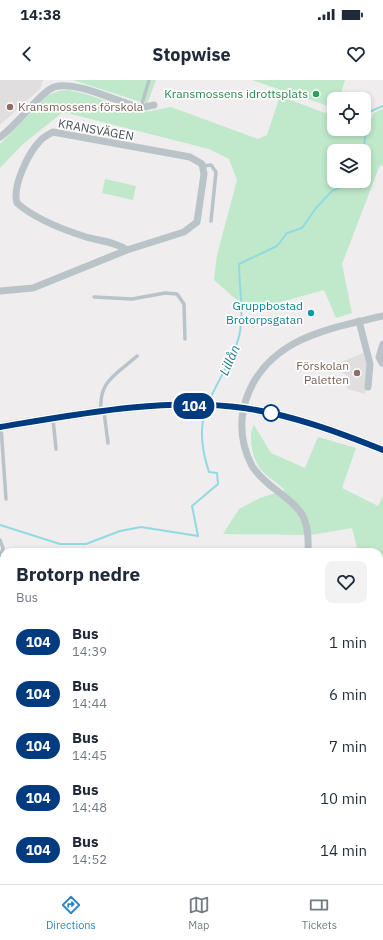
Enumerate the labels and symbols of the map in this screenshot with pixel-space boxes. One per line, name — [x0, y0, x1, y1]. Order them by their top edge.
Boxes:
place label: Kransmossens idrottsplats — [164, 86, 308, 101]
marker: Kransmossens idrottsplats — [311, 89, 321, 99]
place label: Kransmossens förskola — [18, 99, 144, 114]
marker: Kransmossens förskola — [5, 102, 15, 112]
street label: KRANSVÄGEN — [57, 115, 135, 144]
place label: Gruppbostad Brotorpsgatan — [226, 298, 303, 327]
marker: Gruppbostad Brotorpsgatan — [306, 308, 316, 318]
water label: Lillån — [215, 342, 244, 378]
place label: Förskolan Paletten — [296, 358, 349, 387]
marker: Förskolan Paletten — [352, 368, 362, 378]
line badge: 104 — [171, 393, 217, 419]
unlabelled marker — [262, 404, 280, 422]

